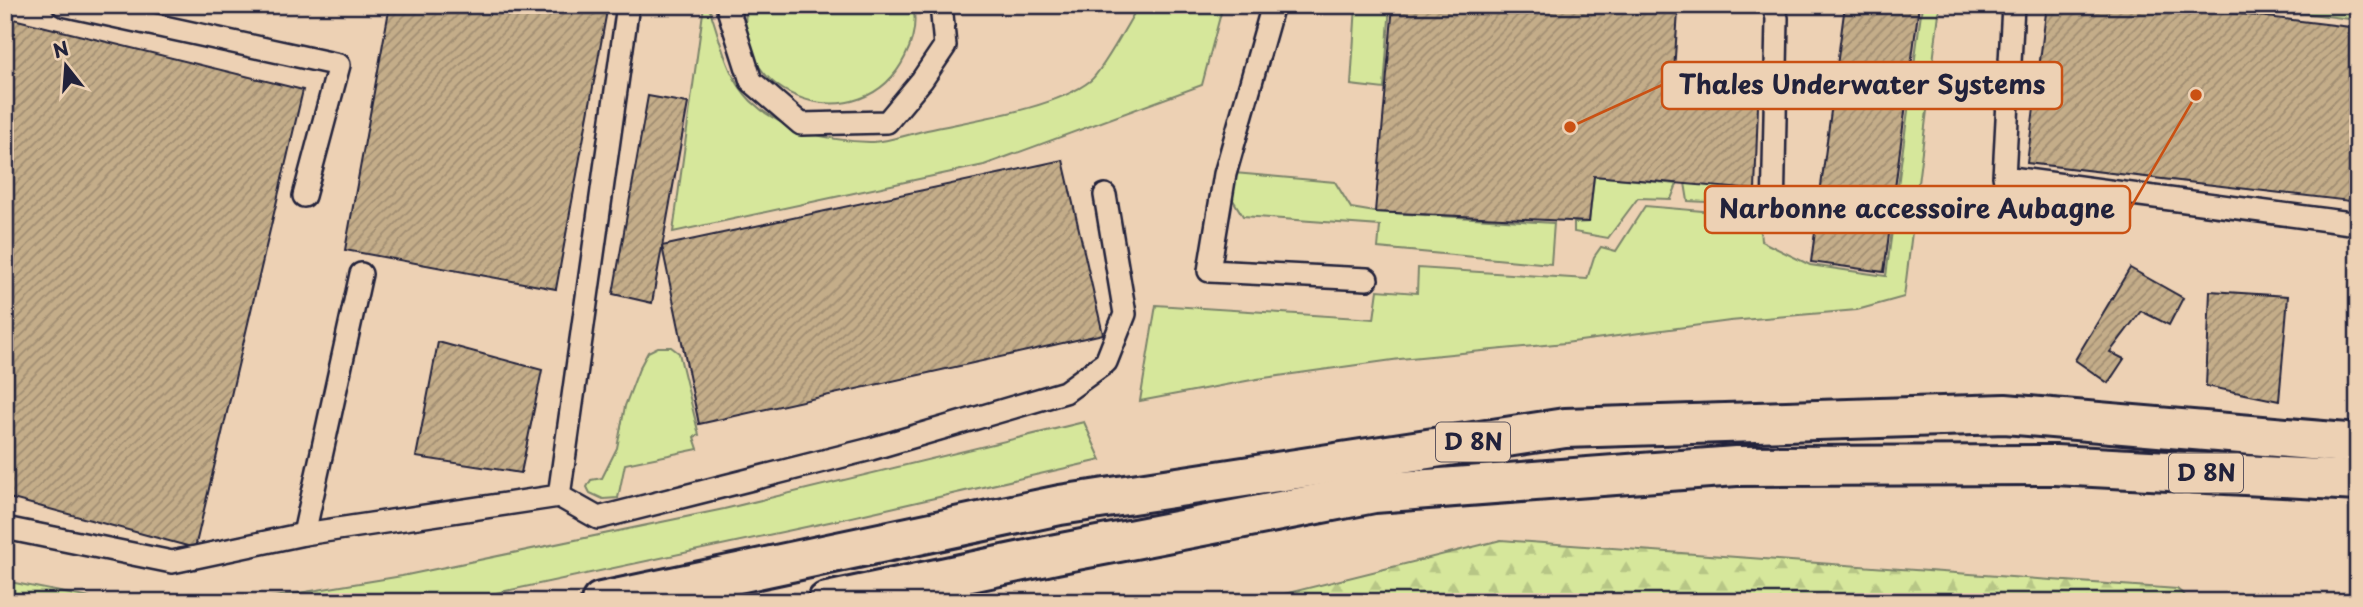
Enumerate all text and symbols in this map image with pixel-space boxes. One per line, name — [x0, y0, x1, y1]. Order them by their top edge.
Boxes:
north arrow — [32, 32, 102, 102]
text: N — [49, 33, 72, 64]
callout: Thales Underwater Systems — [1662, 62, 2062, 109]
text: Thales Underwater Systems — [1679, 64, 2045, 103]
callout: Narbonne accessoire Aubagne — [1705, 186, 2130, 233]
text: Narbonne accessoire Aubagne — [1719, 188, 2115, 227]
road number: D 8N — [1436, 422, 1510, 462]
road number: D 8N — [2169, 453, 2243, 492]

